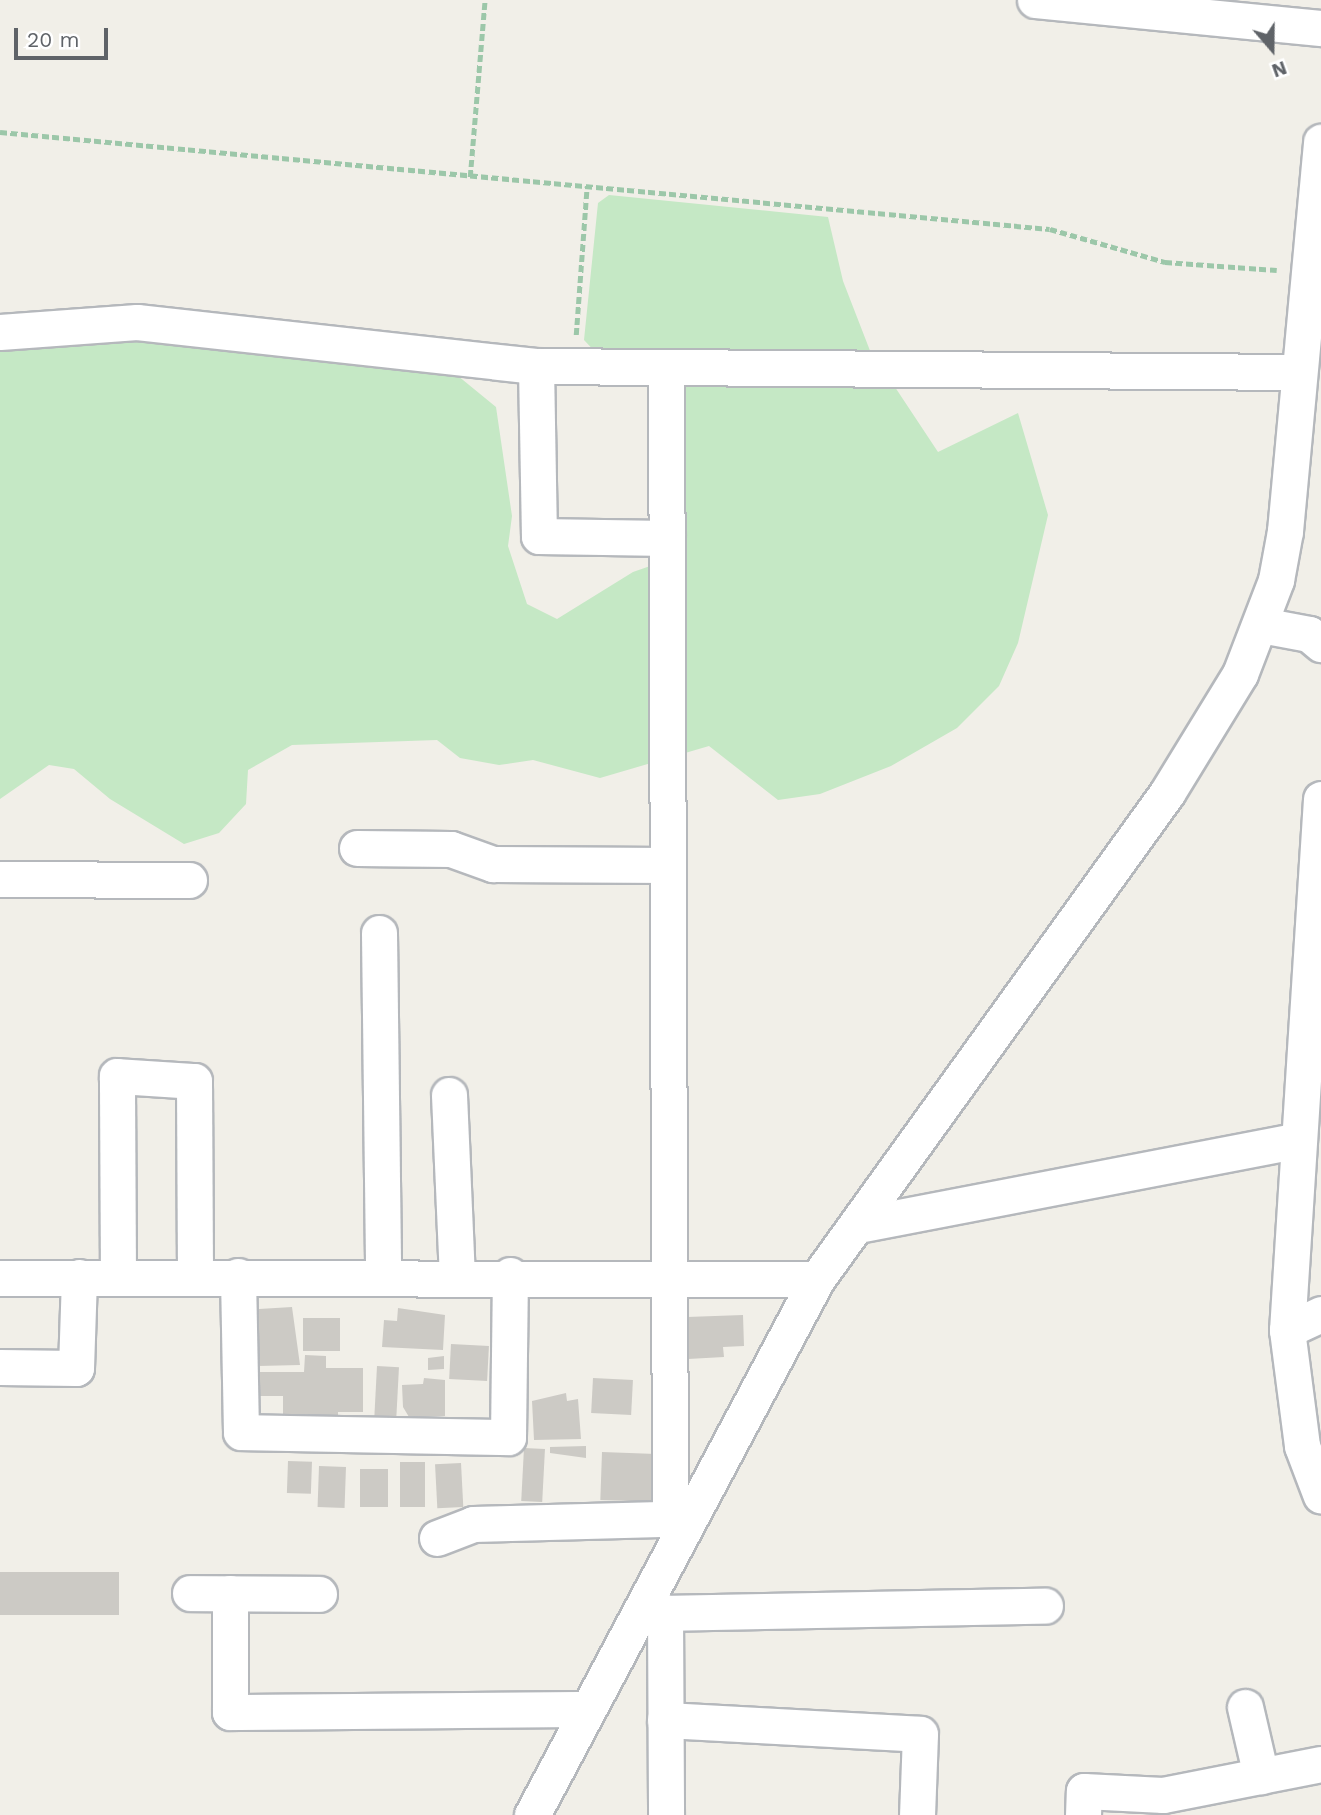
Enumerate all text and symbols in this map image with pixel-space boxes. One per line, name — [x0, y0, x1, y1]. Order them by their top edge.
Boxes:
scale bar — [18, 14, 112, 58]
north arrow — [1237, 14, 1307, 84]
text: 20 m — [27, 27, 79, 52]
text: N — [1269, 56, 1290, 82]

